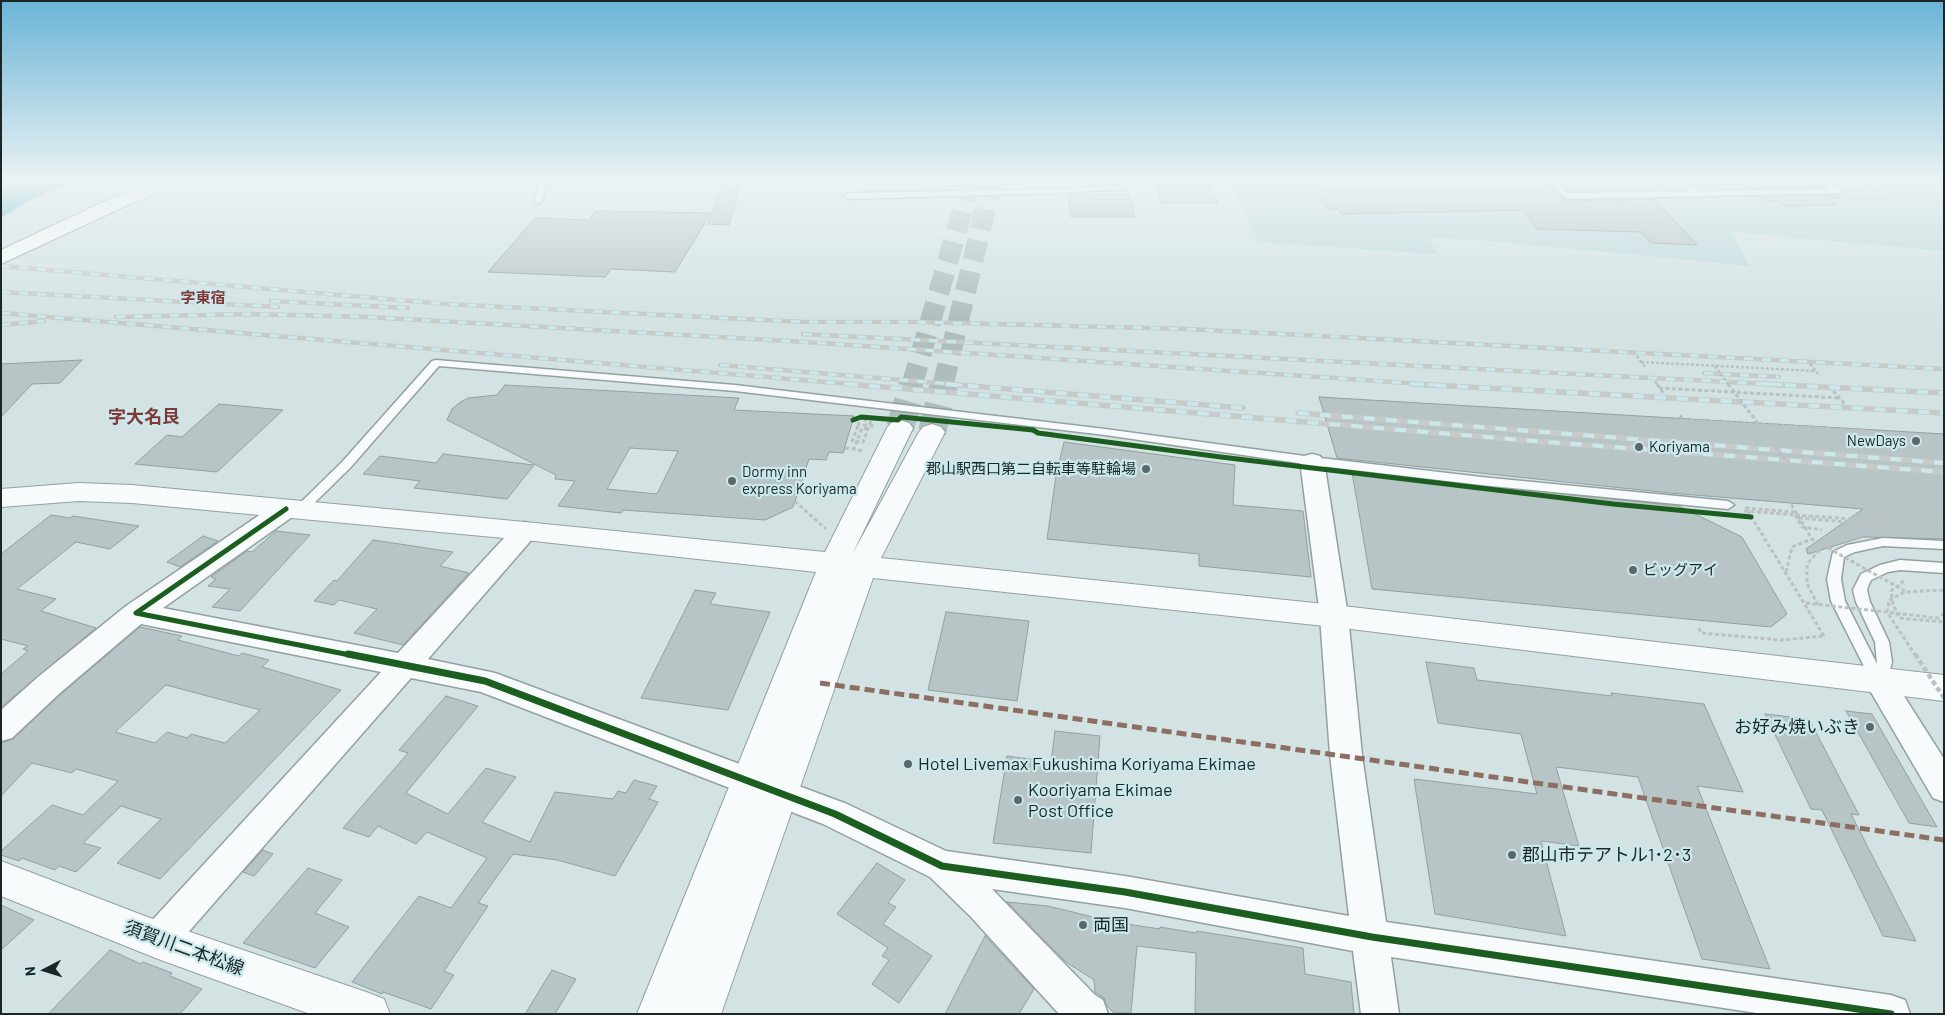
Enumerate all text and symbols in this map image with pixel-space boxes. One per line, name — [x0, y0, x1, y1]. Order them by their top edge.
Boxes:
district label: 字東宿 — [181, 289, 225, 307]
district label: 字大名艮 — [108, 406, 180, 428]
place label: NewDays — [1847, 432, 1906, 450]
marker: NewDays — [1910, 435, 1922, 447]
place label: Koriyama — [1649, 438, 1710, 456]
marker: Koriyama — [1633, 441, 1645, 453]
place label: 郡山駅西口第二自転車等駐輪場 — [926, 460, 1136, 478]
place label: Dormy inn express Koriyama — [742, 463, 857, 498]
marker: 郡山駅西口第二自転車等駐輪場 — [1140, 463, 1152, 475]
marker: Dormy inn express Koriyama — [726, 475, 738, 487]
place label: ビッグアイ — [1643, 561, 1718, 579]
marker: ビッグアイ — [1627, 564, 1639, 576]
place label: お好み焼いぶき — [1734, 716, 1860, 738]
marker: お好み焼いぶき — [1864, 721, 1876, 733]
place label: Hotel Livemax Fukushima Koriyama Ekimae — [918, 753, 1256, 775]
marker: Hotel Livemax Fukushima Koriyama Ekimae — [902, 758, 914, 770]
place label: Kooriyama Ekimae Post Office — [1028, 779, 1173, 822]
marker: Kooriyama Ekimae Post Office — [1012, 794, 1024, 806]
place label: 郡山市テアトル1･2･3 — [1522, 844, 1691, 866]
marker: 郡山市テアトル1･2･3 — [1506, 849, 1518, 861]
place label: 両国 — [1093, 914, 1129, 936]
street label: 須賀川二本松線 — [121, 916, 247, 980]
marker: 両国 — [1077, 919, 1089, 931]
north arrow — [20, 945, 70, 995]
text: N — [21, 966, 38, 977]

